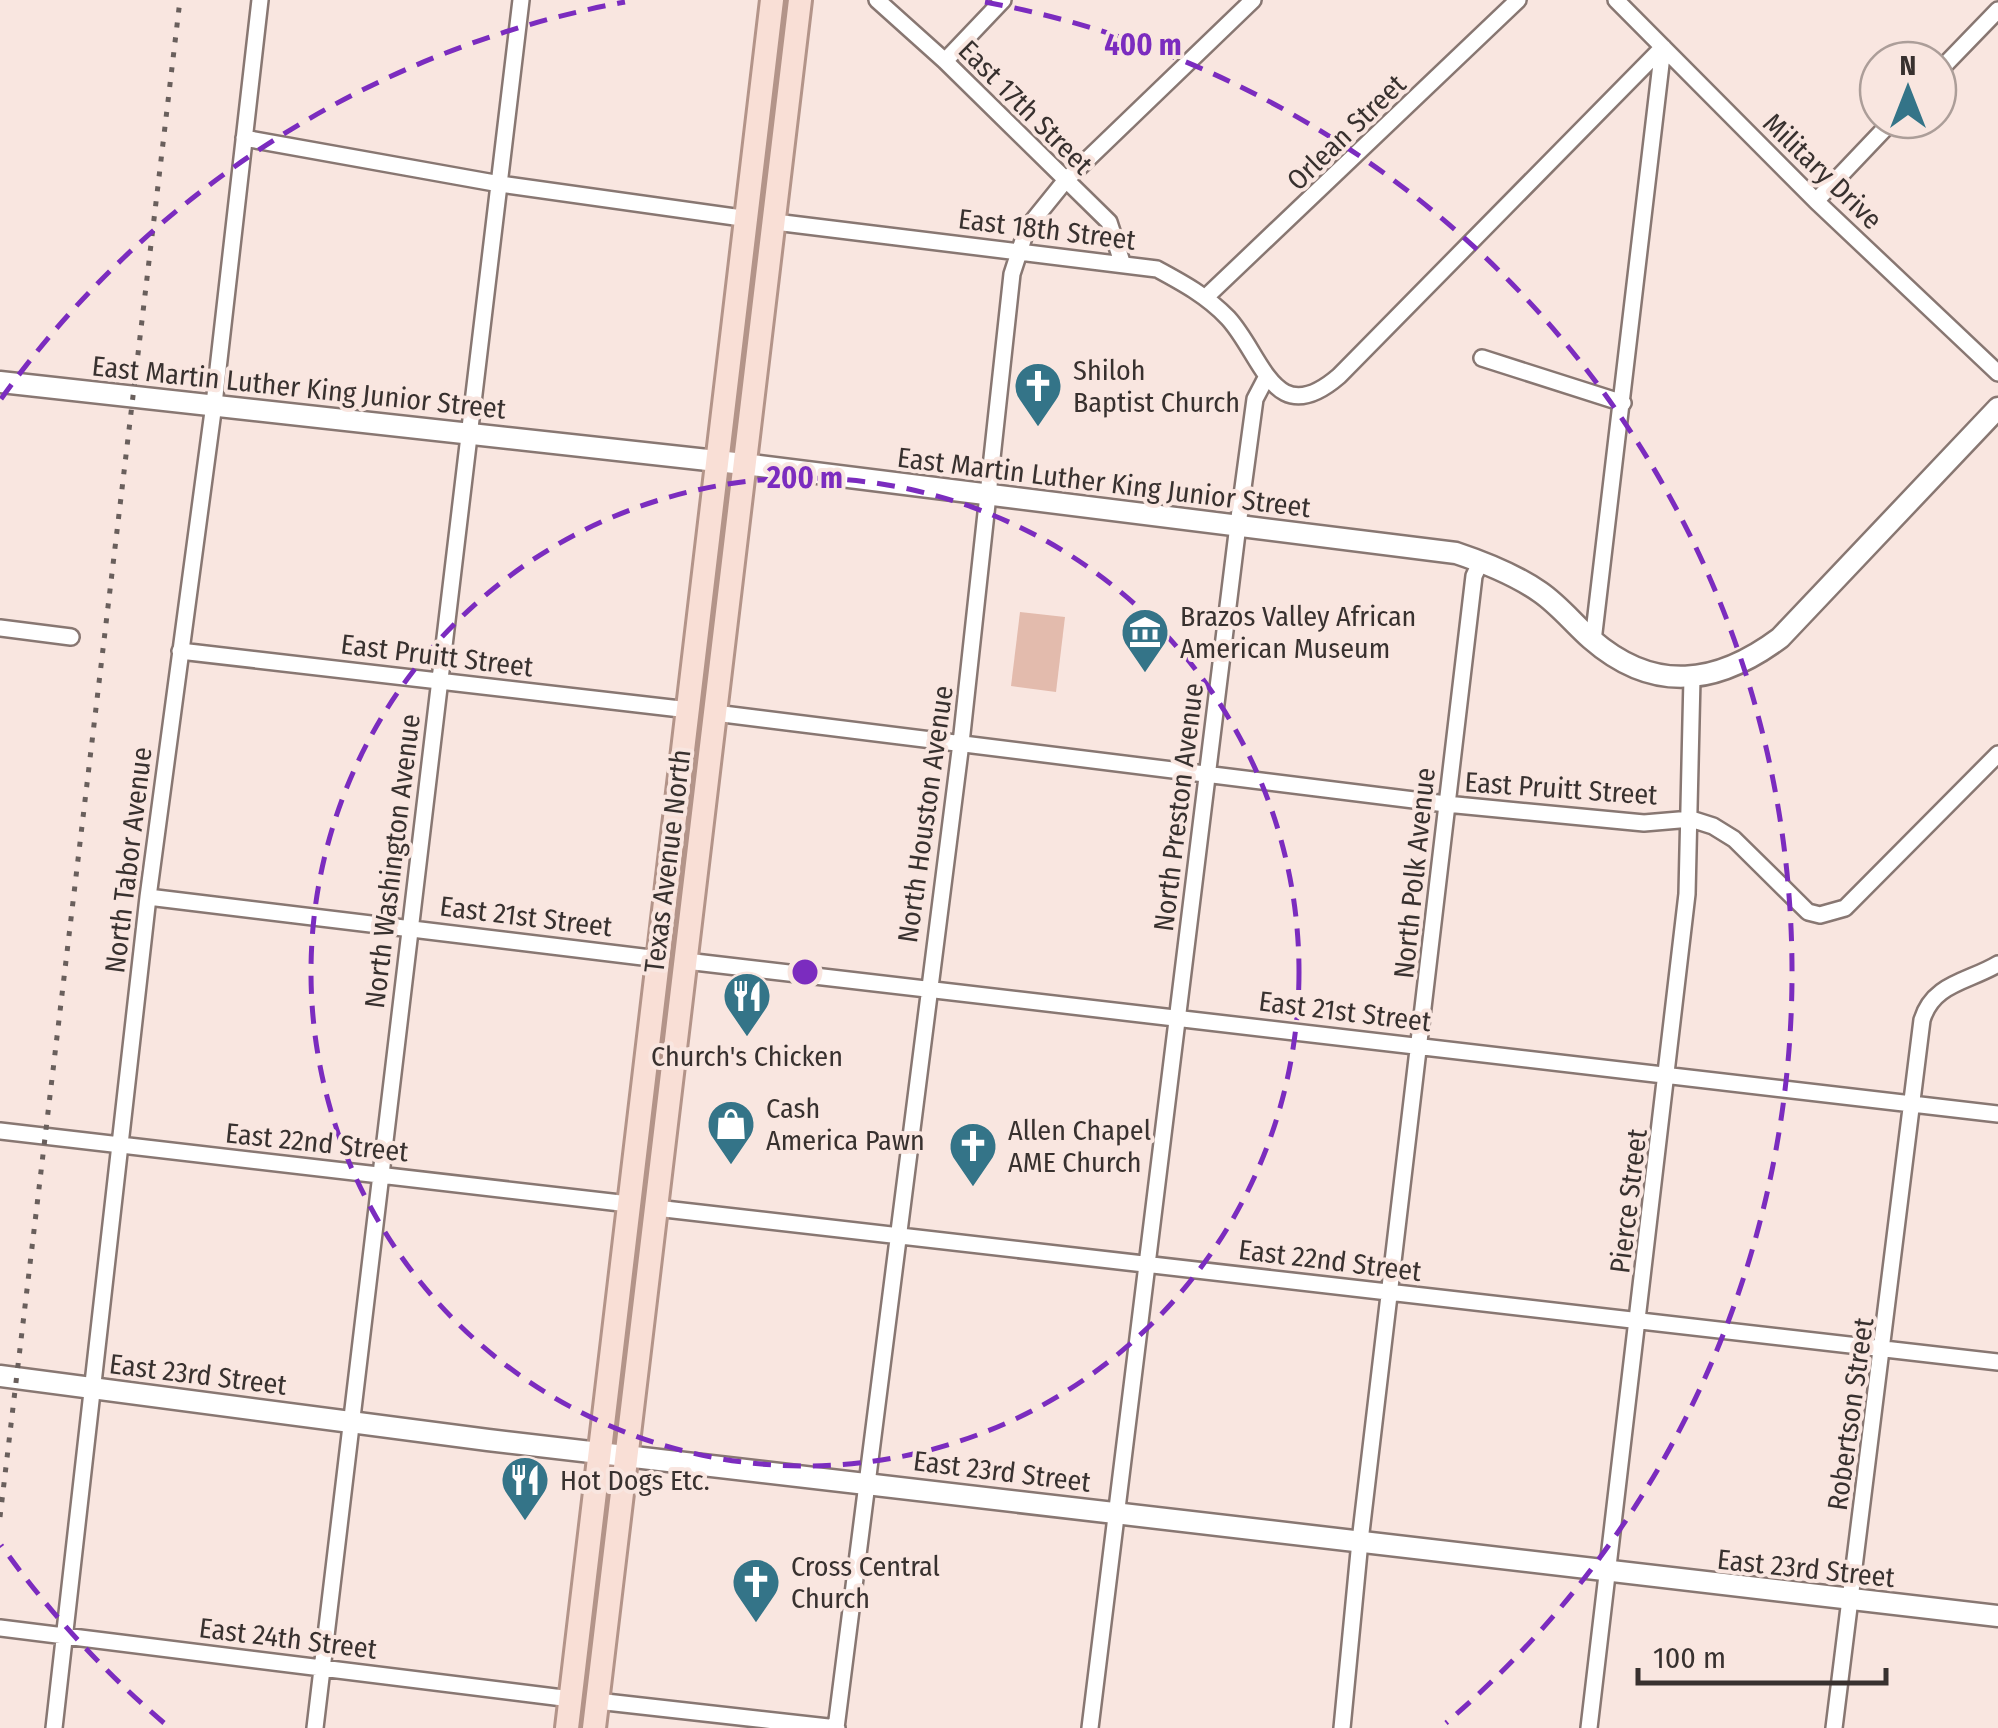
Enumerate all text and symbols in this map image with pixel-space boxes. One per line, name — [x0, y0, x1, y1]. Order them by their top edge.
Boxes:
text: 400 m — [1104, 27, 1182, 63]
street label: East 17th Street — [952, 34, 1100, 182]
north arrow — [1858, 40, 1958, 140]
text: N — [1900, 49, 1916, 82]
street label: Orlean Street — [1280, 67, 1413, 197]
street label: Military Drive — [1756, 107, 1889, 236]
street label: East 18th Street — [956, 202, 1138, 257]
street label: East Martin Luther King Junior Street — [90, 349, 508, 426]
place label: Shiloh Baptist Church — [1073, 354, 1240, 419]
church icon: Shiloh Baptist Church — [1012, 360, 1064, 428]
street label: East Martin Luther King Junior Street — [895, 441, 1313, 524]
text: 200 m — [766, 460, 843, 496]
place label: Brazos Valley African American Museum — [1180, 600, 1416, 665]
museum icon: Brazos Valley African American Museum — [1119, 606, 1171, 674]
street label: East Pruitt Street — [339, 627, 536, 684]
street label: North Preston Avenue — [1147, 681, 1210, 933]
street label: North Houston Avenue — [891, 683, 960, 945]
street label: North Washington Avenue — [358, 712, 427, 1010]
street label: North Tabor Avenue — [98, 745, 159, 975]
street label: Texas Avenue North — [637, 747, 698, 975]
street label: East Pruitt Street — [1463, 765, 1659, 812]
street label: North Polk Avenue — [1387, 766, 1442, 980]
street label: East 21st Street — [438, 890, 615, 944]
centre of rings — [787, 954, 823, 990]
restaurant icon: Church's Chicken — [721, 970, 773, 1038]
street label: East 21st Street — [1257, 985, 1434, 1039]
place label: Church's Chicken — [651, 1040, 843, 1073]
place label: Cash America Pawn — [766, 1092, 925, 1157]
shop icon: Cash America Pawn — [705, 1098, 757, 1166]
place label: Allen Chapel AME Church — [1008, 1114, 1151, 1179]
street label: East 22nd Street — [224, 1116, 411, 1169]
church icon: Allen Chapel AME Church — [947, 1120, 999, 1188]
street label: Pierce Street — [1603, 1126, 1654, 1275]
street label: East 22nd Street — [1237, 1233, 1424, 1288]
street label: Robertson Street — [1821, 1315, 1880, 1512]
street label: East 23rd Street — [107, 1347, 289, 1402]
street label: East 23rd Street — [911, 1444, 1093, 1499]
restaurant icon: Hot Dogs Etc. — [499, 1454, 551, 1522]
place label: Hot Dogs Etc. — [560, 1464, 710, 1497]
street label: East 23rd Street — [1716, 1543, 1897, 1594]
place label: Cross Central Church — [791, 1550, 940, 1615]
church icon: Cross Central Church — [730, 1556, 782, 1624]
street label: East 24th Street — [197, 1611, 379, 1666]
scale bar — [1638, 1623, 1886, 1685]
text: 100 m — [1653, 1640, 1726, 1676]

